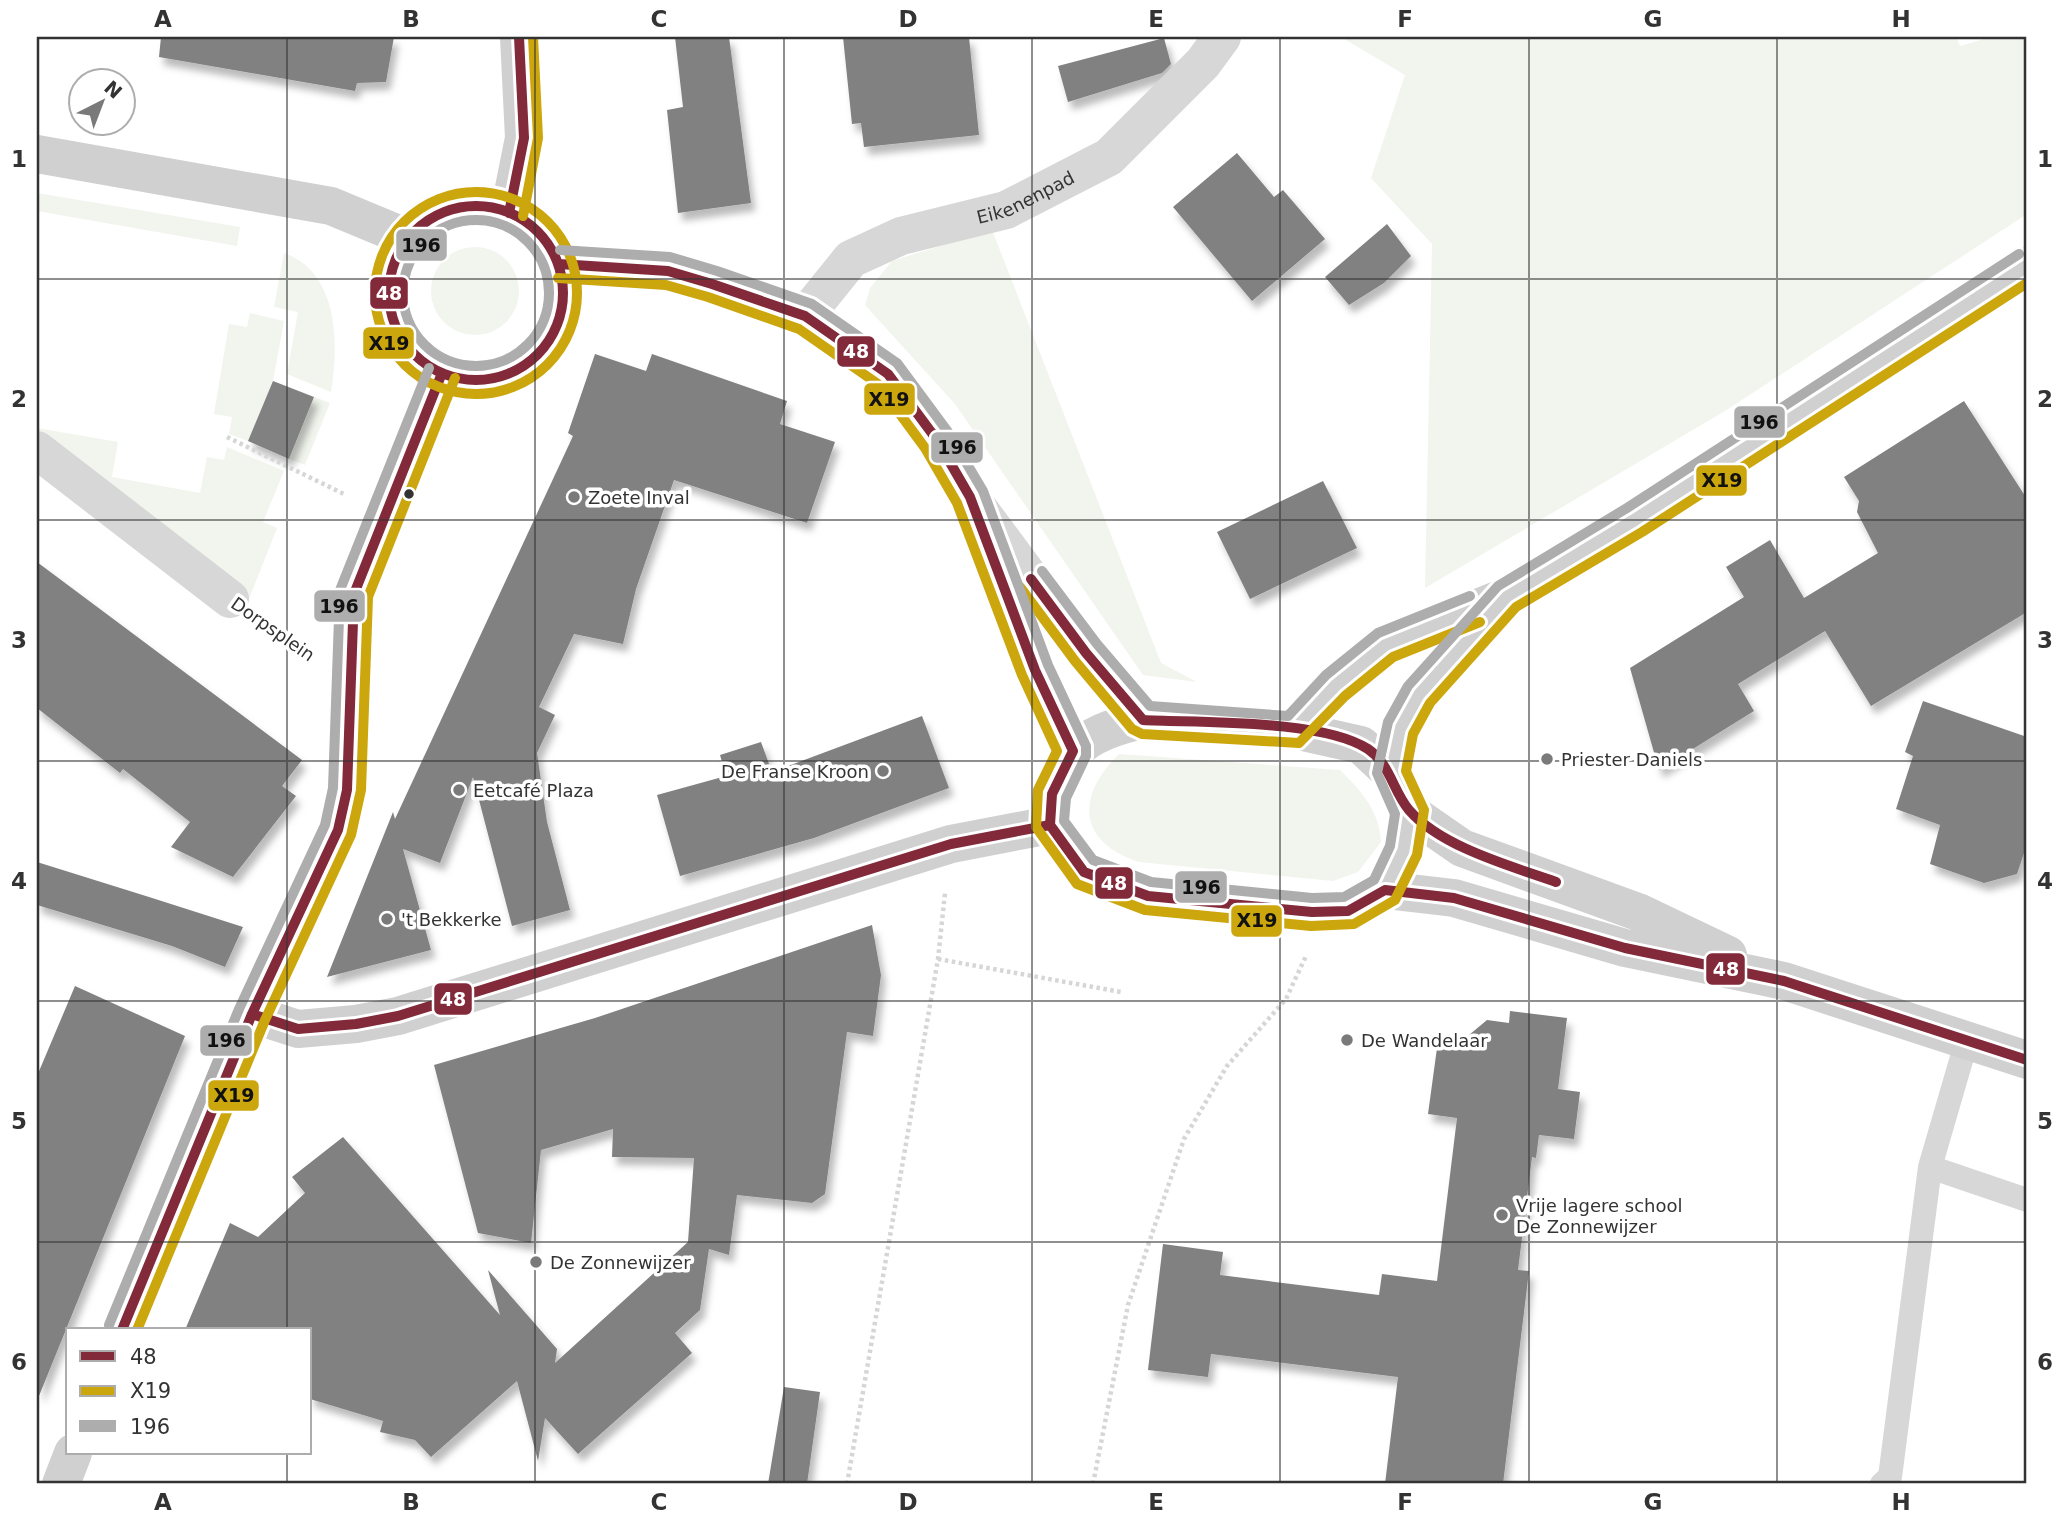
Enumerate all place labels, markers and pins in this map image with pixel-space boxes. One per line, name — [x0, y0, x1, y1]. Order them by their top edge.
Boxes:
unlabelled marker — [402, 487, 416, 501]
place label: Zoete Inval — [588, 487, 690, 508]
marker: Zoete Inval — [566, 489, 582, 505]
place label: Priester Daniels — [1561, 749, 1702, 770]
marker: Priester Daniels — [1539, 751, 1555, 767]
place label: De Franse Kroon — [721, 761, 869, 782]
marker: De Franse Kroon — [875, 763, 891, 779]
place label: Eetcafé Plaza — [473, 780, 594, 801]
marker: Eetcafé Plaza — [451, 782, 467, 798]
place label: 't Bekkerke — [401, 909, 502, 930]
marker: 't Bekkerke — [379, 911, 395, 927]
place label: De Wandelaar — [1361, 1030, 1488, 1051]
marker: De Wandelaar — [1339, 1032, 1355, 1048]
place label: Vrije lagere school De Zonnewijzer — [1516, 1195, 1683, 1237]
marker: Vrije lagere school De Zonnewijzer — [1494, 1207, 1510, 1223]
place label: De Zonnewijzer — [550, 1252, 691, 1273]
marker: De Zonnewijzer — [528, 1254, 544, 1270]

